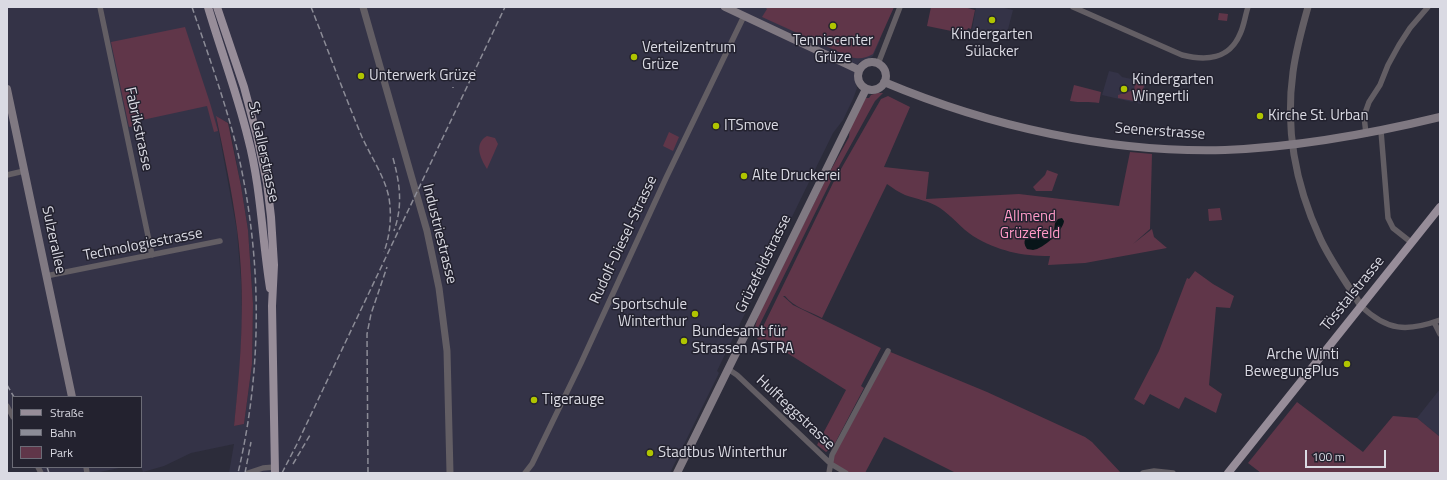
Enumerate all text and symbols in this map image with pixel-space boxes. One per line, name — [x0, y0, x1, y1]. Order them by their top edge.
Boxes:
marker: Kindergarten Sülacker — [987, 15, 997, 25]
marker: Tenniscenter Grüze — [828, 21, 838, 31]
place label: Kindergarten Sülacker — [951, 26, 1033, 61]
place label: Tenniscenter Grüze — [793, 32, 873, 67]
place label: Verteilzentrum Grüze — [642, 39, 736, 74]
marker: Verteilzentrum Grüze — [629, 52, 639, 62]
place label: Unterwerk Grüze — [369, 67, 476, 85]
marker: Unterwerk Grüze — [356, 71, 366, 81]
place label: Kindergarten Wingertli — [1132, 71, 1214, 106]
marker: Kindergarten Wingertli — [1119, 84, 1129, 94]
street label: Fabrikstrasse — [120, 86, 156, 172]
street label: St. Gallerstrasse — [244, 100, 282, 204]
place label: Kirche St. Urban — [1268, 107, 1368, 125]
marker: Kirche St. Urban — [1255, 111, 1265, 121]
place label: ITSmove — [724, 117, 779, 135]
street label: Seenerstrasse — [1114, 120, 1206, 144]
marker: ITSmove — [711, 121, 721, 131]
place label: Alte Druckerei — [752, 167, 840, 185]
marker: Alte Druckerei — [739, 171, 749, 181]
street label: Rudolf-Diesel-Strasse — [586, 173, 662, 307]
street label: Industriestrasse — [418, 182, 460, 286]
street label: Sulzerallee — [37, 205, 69, 275]
park label: Allmend Grüzefeld — [1000, 208, 1060, 243]
street label: Grüzefeldstrasse — [732, 212, 796, 316]
street label: Technologiestrasse — [82, 225, 204, 265]
street label: Tösstalstrasse — [1317, 253, 1389, 335]
place label: Sportschule Winterthur — [612, 296, 687, 331]
marker: Sportschule Winterthur — [690, 309, 700, 319]
place label: Bundesamt für Strassen ASTRA — [692, 323, 794, 358]
marker: Bundesamt für Strassen ASTRA — [679, 336, 689, 346]
place label: Arche Winti BewegungPlus — [1245, 346, 1339, 381]
marker: Arche Winti BewegungPlus — [1342, 359, 1352, 369]
street label: Hulfteggstrasse — [752, 372, 838, 454]
place label: Tigerauge — [542, 391, 604, 409]
marker: Tigerauge — [529, 395, 539, 405]
legend — [12, 396, 142, 468]
text: Straße — [50, 403, 84, 422]
text: Bahn — [50, 423, 76, 442]
scale bar — [1307, 442, 1388, 468]
text: Park — [50, 443, 73, 462]
place label: Stadtbus Winterthur — [658, 444, 787, 462]
text: 100 m — [1312, 447, 1345, 466]
marker: Stadtbus Winterthur — [645, 448, 655, 458]

